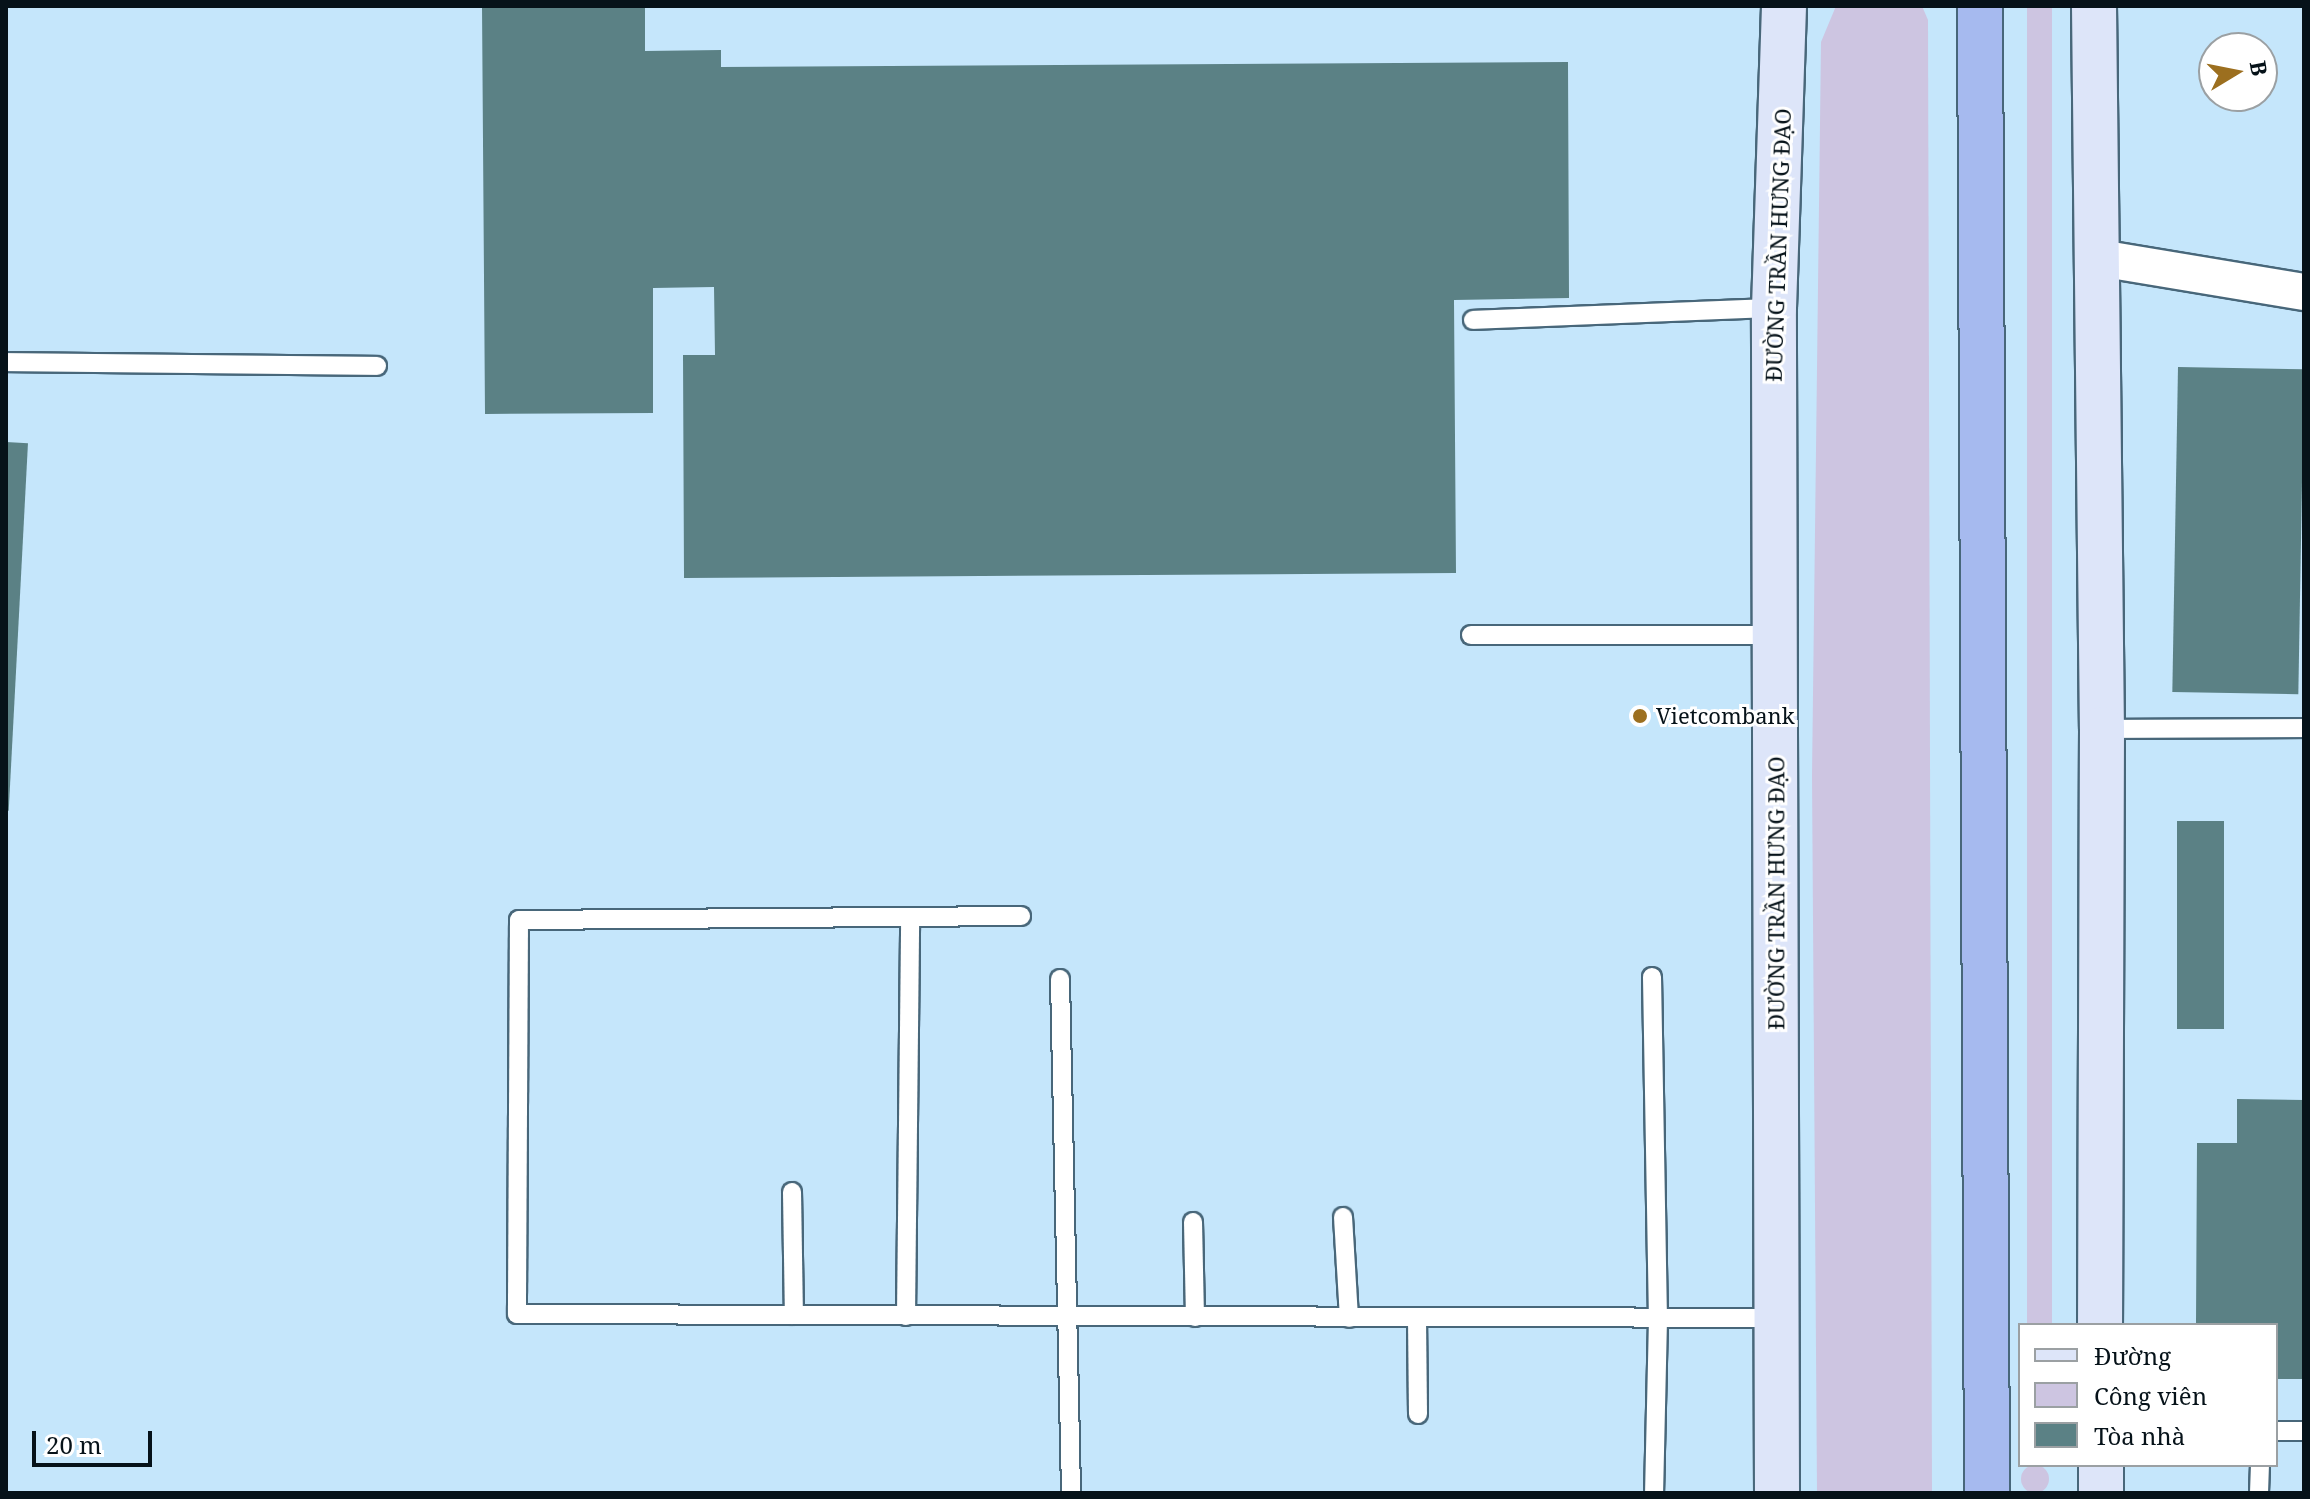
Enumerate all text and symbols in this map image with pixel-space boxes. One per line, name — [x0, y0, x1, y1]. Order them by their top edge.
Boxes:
north arrow — [2198, 32, 2278, 112]
text: B — [2244, 58, 2276, 78]
street label: ĐƯỜNG TRẦN HƯNG ĐẠO — [1760, 108, 1796, 382]
place label: Vietcombank — [1656, 703, 1795, 729]
marker: Vietcombank — [1631, 707, 1649, 725]
street label: ĐƯỜNG TRẦN HƯNG ĐẠO — [1763, 756, 1789, 1030]
legend — [2018, 1323, 2278, 1467]
text: Đường — [2094, 1339, 2171, 1372]
text: Công viên — [2094, 1379, 2207, 1412]
scale bar — [36, 1415, 156, 1465]
text: Tòa nhà — [2094, 1419, 2185, 1452]
text: 20 m — [46, 1428, 102, 1461]

